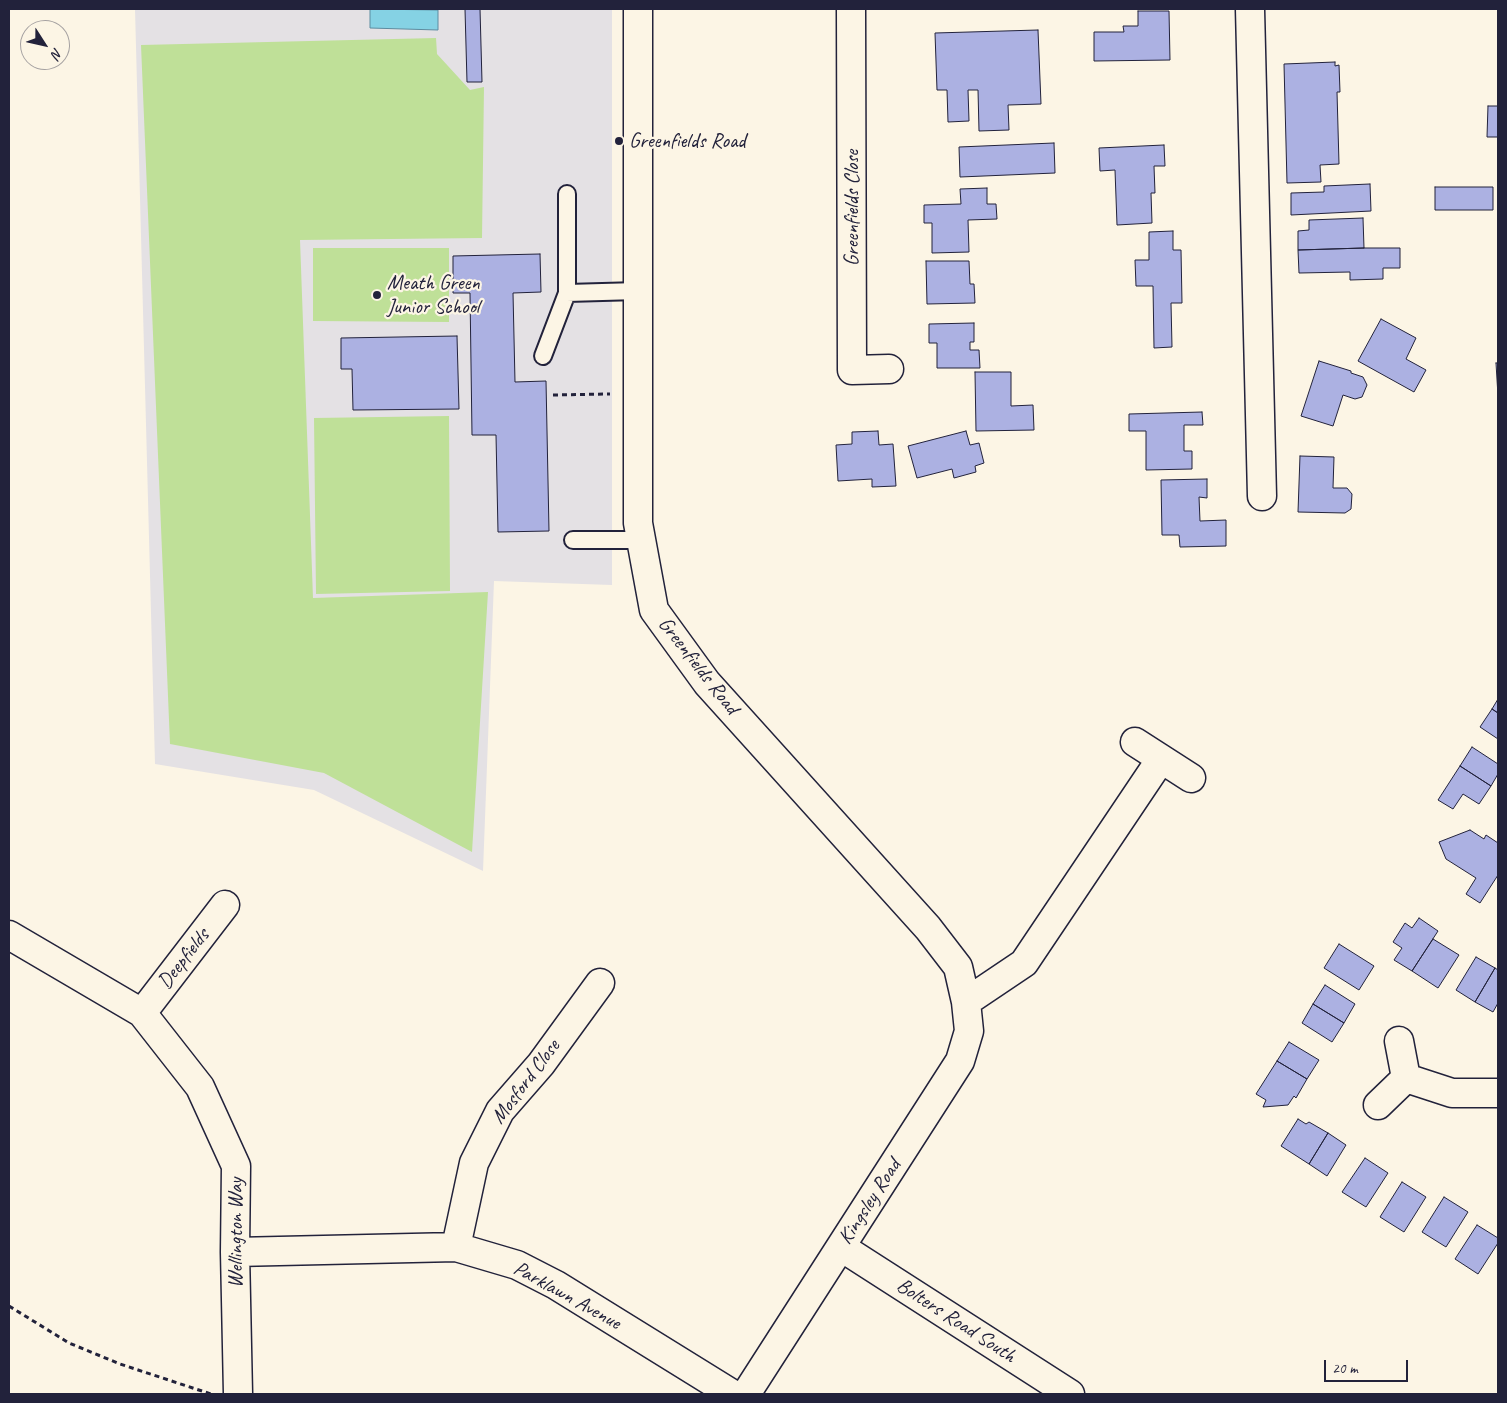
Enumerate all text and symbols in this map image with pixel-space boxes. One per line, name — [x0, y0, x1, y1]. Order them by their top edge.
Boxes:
north arrow — [20, 20, 70, 70]
text: N — [47, 45, 66, 62]
place label: Greenfields Road — [629, 128, 746, 154]
marker: Greenfields Road — [613, 135, 625, 147]
street label: Greenfields Close — [839, 150, 865, 266]
place label: Meath Green Junior School — [387, 270, 480, 320]
marker: Meath Green Junior School — [371, 289, 383, 301]
street label: Greenfields Road — [652, 612, 744, 720]
street label: Deepfields — [153, 924, 215, 994]
street label: Mosford Close — [486, 1035, 566, 1129]
street label: Kingsley Road — [833, 1155, 907, 1249]
street label: Wellington Way — [223, 1178, 249, 1288]
street label: Parklawn Avenue — [509, 1256, 625, 1336]
street label: Bolters Road South — [892, 1273, 1020, 1369]
scale bar — [1327, 1350, 1411, 1382]
text: 20 m — [1332, 1359, 1358, 1378]

